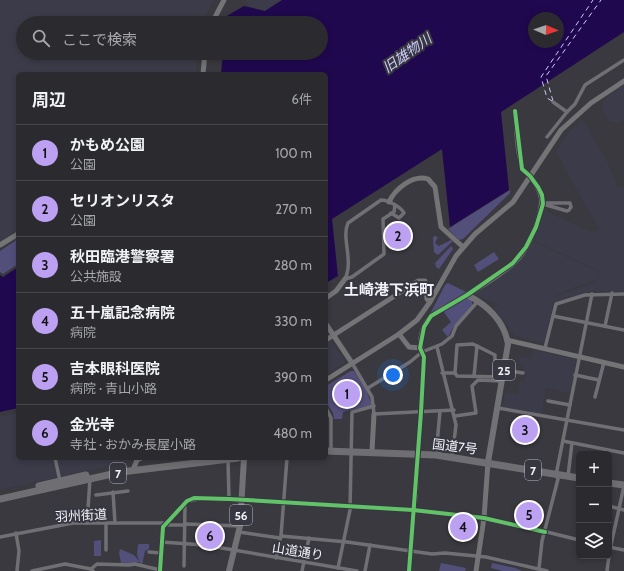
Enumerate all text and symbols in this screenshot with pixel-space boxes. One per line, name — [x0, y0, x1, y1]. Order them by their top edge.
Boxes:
north arrow — [528, 12, 564, 48]
search box — [16, 16, 328, 60]
icon: search — [30, 27, 52, 49]
water label: 旧雄物川 — [379, 28, 437, 76]
text: ここで検索 — [62, 31, 137, 49]
text: 周辺 — [32, 90, 66, 110]
text: 6件 — [292, 91, 312, 107]
text: かもめ公園 — [70, 136, 145, 154]
text: 1 — [43, 145, 47, 161]
text: 100 m — [275, 145, 312, 161]
text: 公園 — [70, 156, 96, 172]
text: セリオンリスタ — [70, 192, 175, 210]
text: 2 — [42, 201, 48, 217]
text: 270 m — [275, 201, 312, 217]
text: 公園 — [70, 212, 96, 228]
pin: 2 — [385, 221, 411, 251]
text: 秋田臨港警察署 — [70, 248, 175, 266]
text: 3 — [41, 257, 49, 273]
text: 280 m — [274, 257, 312, 273]
text: 公共施設 — [70, 268, 122, 284]
district label: 土崎港下浜町 — [344, 281, 434, 299]
text: 五十嵐記念病院 — [70, 304, 175, 322]
text: 4 — [41, 313, 49, 329]
text: 330 m — [275, 313, 312, 329]
text: 病院 — [70, 324, 96, 340]
text: 吉本眼科医院 — [70, 360, 160, 378]
road number: 25 — [493, 360, 515, 380]
your location — [383, 365, 403, 385]
text: 5 — [42, 369, 48, 385]
text: 390 m — [274, 369, 312, 385]
pin: 1 — [334, 379, 360, 409]
text: 病院 · 青山小路 — [70, 380, 157, 396]
pin: 3 — [512, 415, 538, 445]
text: 金光寺 — [70, 416, 115, 434]
text: 6 — [41, 425, 49, 441]
text: 480 m — [273, 425, 312, 441]
street label: 国道7号 — [431, 435, 479, 457]
text: 寺社 · おかみ長屋小路 — [70, 436, 196, 452]
map controls — [576, 451, 612, 559]
button: + — [576, 451, 612, 487]
road number: 7 — [525, 460, 541, 480]
road number: 7 — [110, 463, 126, 483]
button: − — [576, 487, 612, 523]
pin: 5 — [516, 500, 542, 530]
road number: 56 — [230, 505, 252, 525]
street label: 羽州街道 — [55, 506, 107, 524]
pin: 4 — [450, 512, 476, 542]
pin: 6 — [197, 521, 223, 551]
button: layers — [576, 523, 612, 559]
street label: 山道通り — [271, 539, 325, 563]

